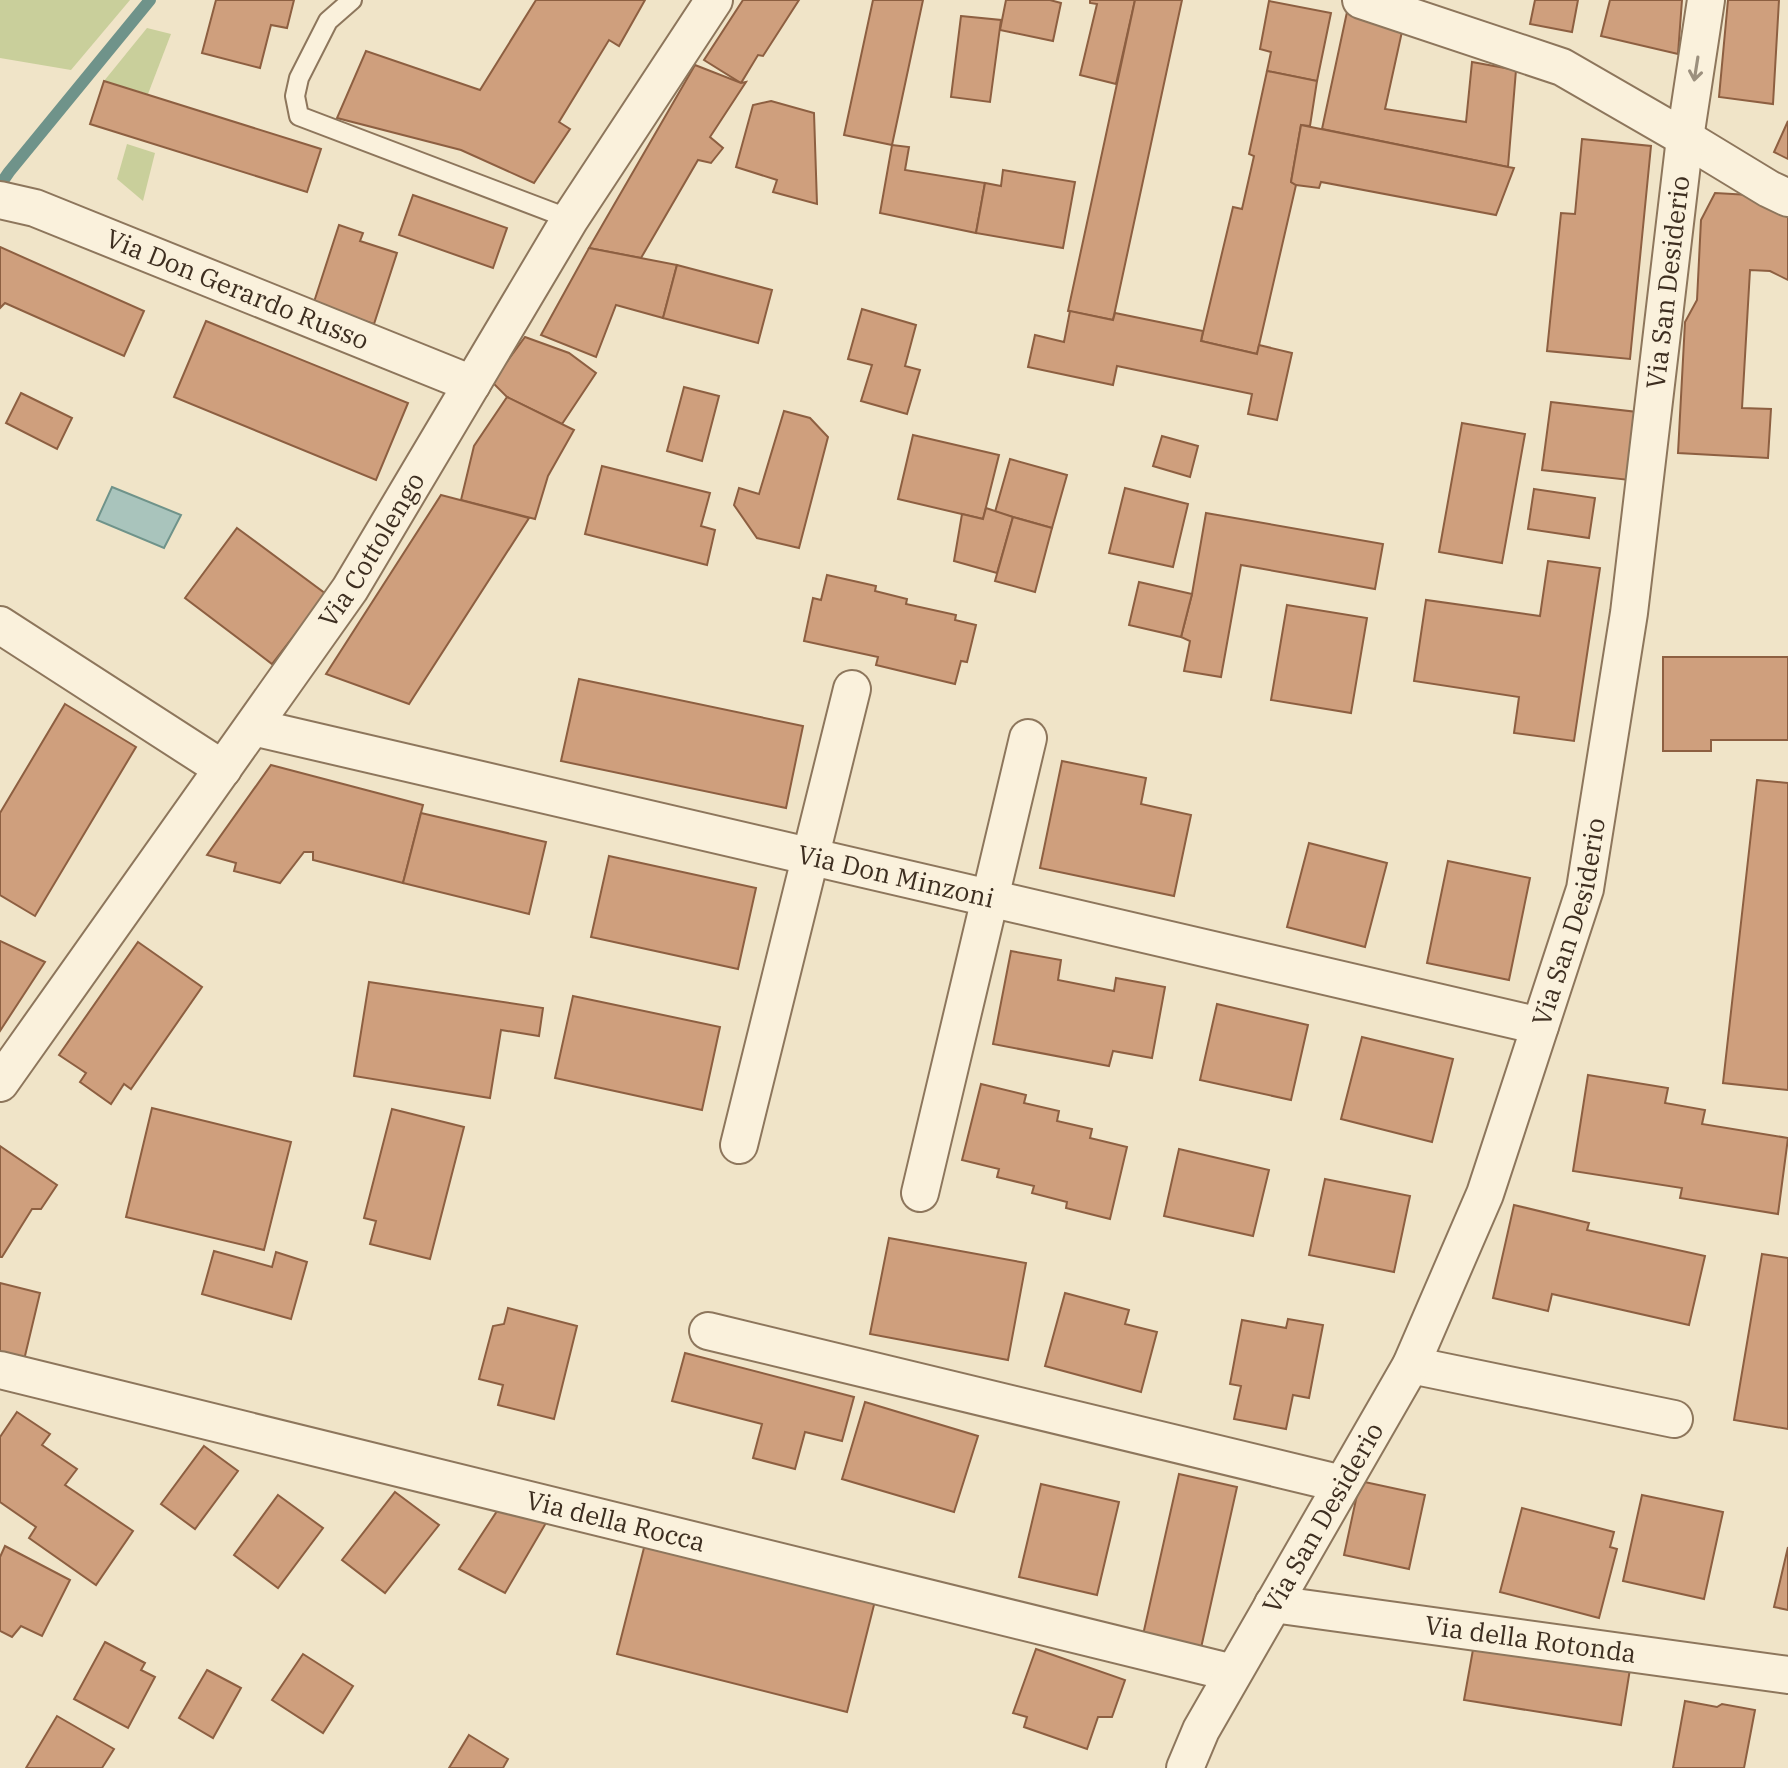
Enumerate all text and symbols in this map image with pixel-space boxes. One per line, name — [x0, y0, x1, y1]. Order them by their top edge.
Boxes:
one-way arrow — [1688, 56, 1703, 81]
street label: Via San Desiderio — [1638, 174, 1696, 391]
street label: Via Don Gerardo Russo — [101, 220, 374, 357]
street label: Via Cottolengo — [310, 466, 432, 634]
street label: Via San Desiderio — [1523, 815, 1612, 1030]
street label: Via Don Minzoni — [794, 836, 998, 915]
street label: Via San Desiderio — [1254, 1416, 1390, 1619]
street label: Via della Rocca — [523, 1482, 709, 1559]
street label: Via della Rotonda — [1423, 1607, 1639, 1670]

